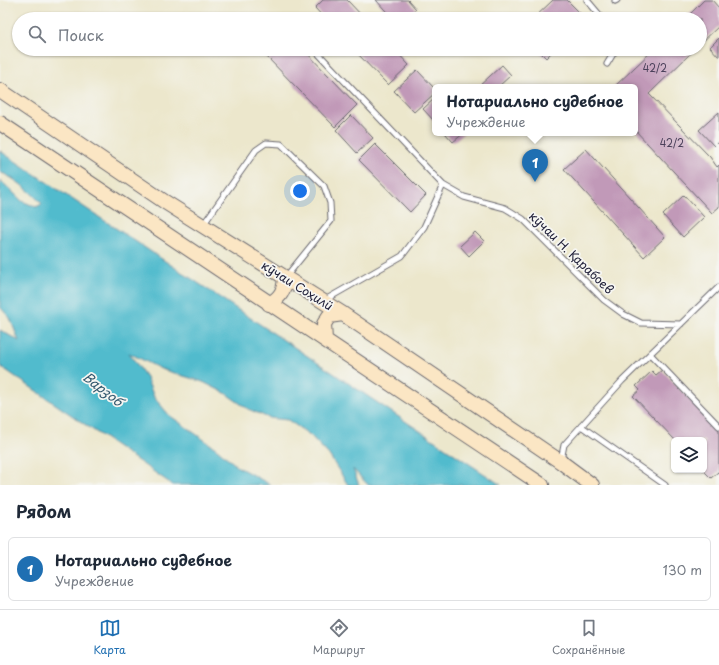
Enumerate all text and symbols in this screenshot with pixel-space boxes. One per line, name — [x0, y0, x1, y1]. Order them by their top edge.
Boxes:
search box — [12, 12, 707, 56]
icon: search — [26, 23, 48, 45]
text: Поиск — [58, 23, 104, 46]
house number: 42/2 — [643, 60, 667, 75]
popup — [432, 84, 638, 136]
text: Нотариально судебное — [447, 89, 623, 112]
text: Учреждение — [447, 112, 525, 131]
house number: 42/2 — [660, 135, 684, 150]
pin: 1 — [522, 149, 548, 182]
your location — [290, 181, 310, 201]
street label: кӯчаи Н. Қарабоев — [525, 207, 618, 298]
street label: кӯчаи Соҳилӣ — [258, 256, 337, 314]
water label: Варзоб — [79, 367, 129, 412]
map controls — [671, 437, 707, 473]
button: layers — [671, 437, 707, 473]
text: Рядом — [16, 498, 71, 524]
text: Нотариально судебное — [55, 548, 232, 571]
text: 1 — [27, 560, 33, 579]
text: 130 m — [663, 560, 702, 579]
text: Учреждение — [55, 571, 134, 590]
tab: Карта — [94, 617, 126, 658]
tab: Маршрут — [313, 617, 365, 658]
tab: Сохранённые — [552, 617, 625, 658]

